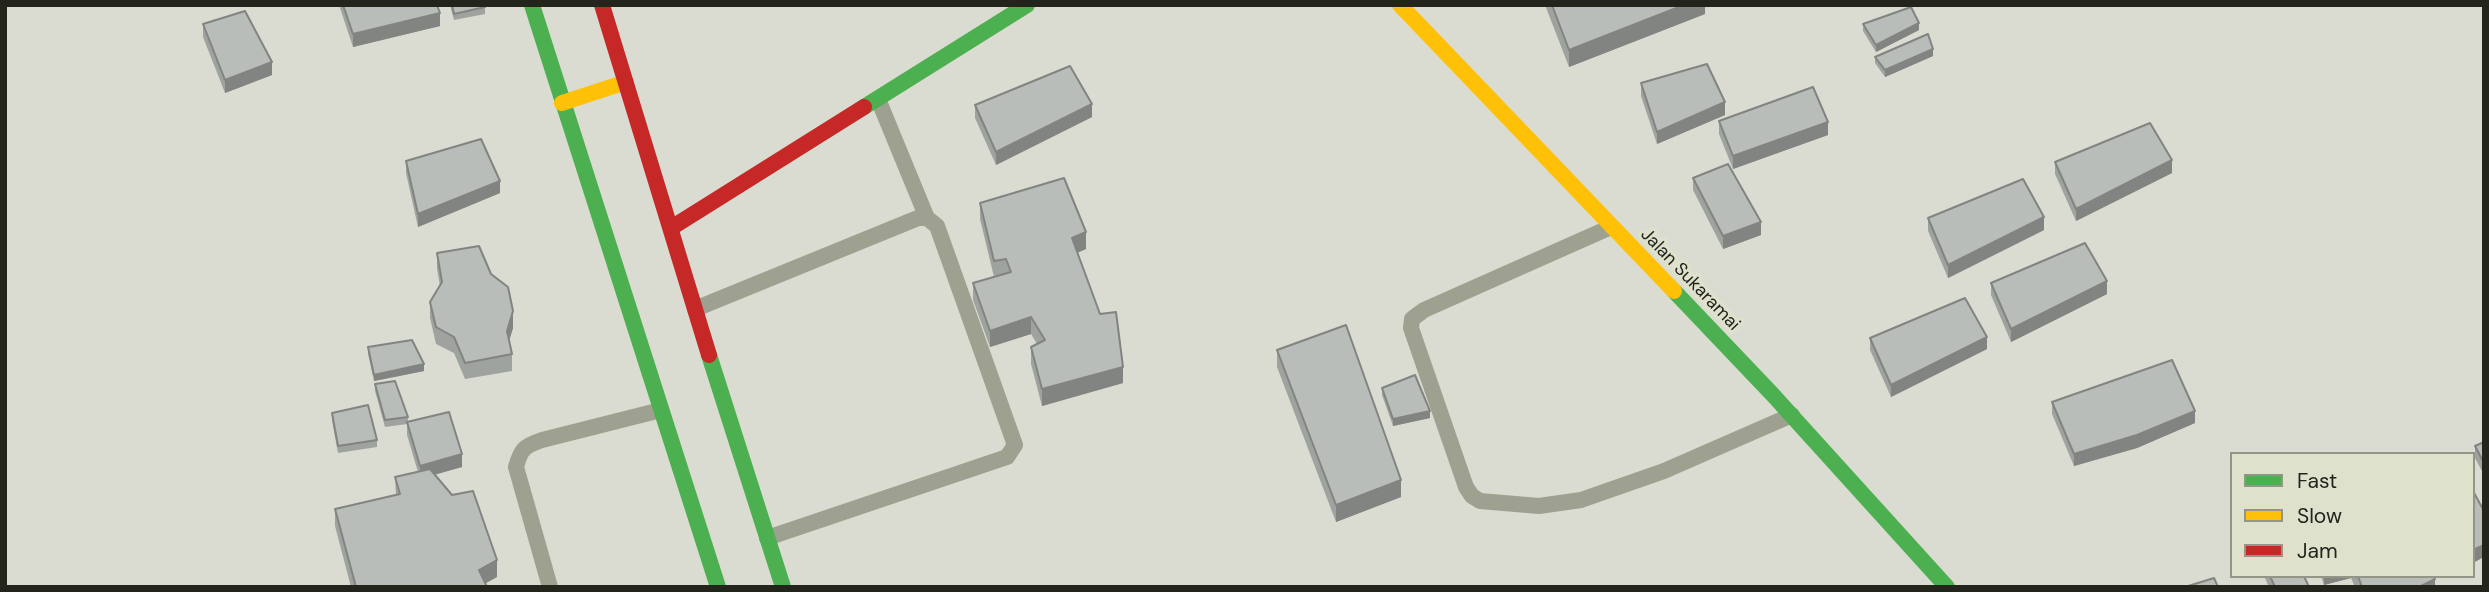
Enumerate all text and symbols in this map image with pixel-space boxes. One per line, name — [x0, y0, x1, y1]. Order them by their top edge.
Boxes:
street label: Jalan Sukaramai — [1636, 224, 1744, 336]
legend — [2230, 452, 2475, 578]
text: Fast — [2297, 467, 2337, 495]
text: Slow — [2297, 502, 2342, 530]
text: Jam — [2297, 537, 2338, 565]

